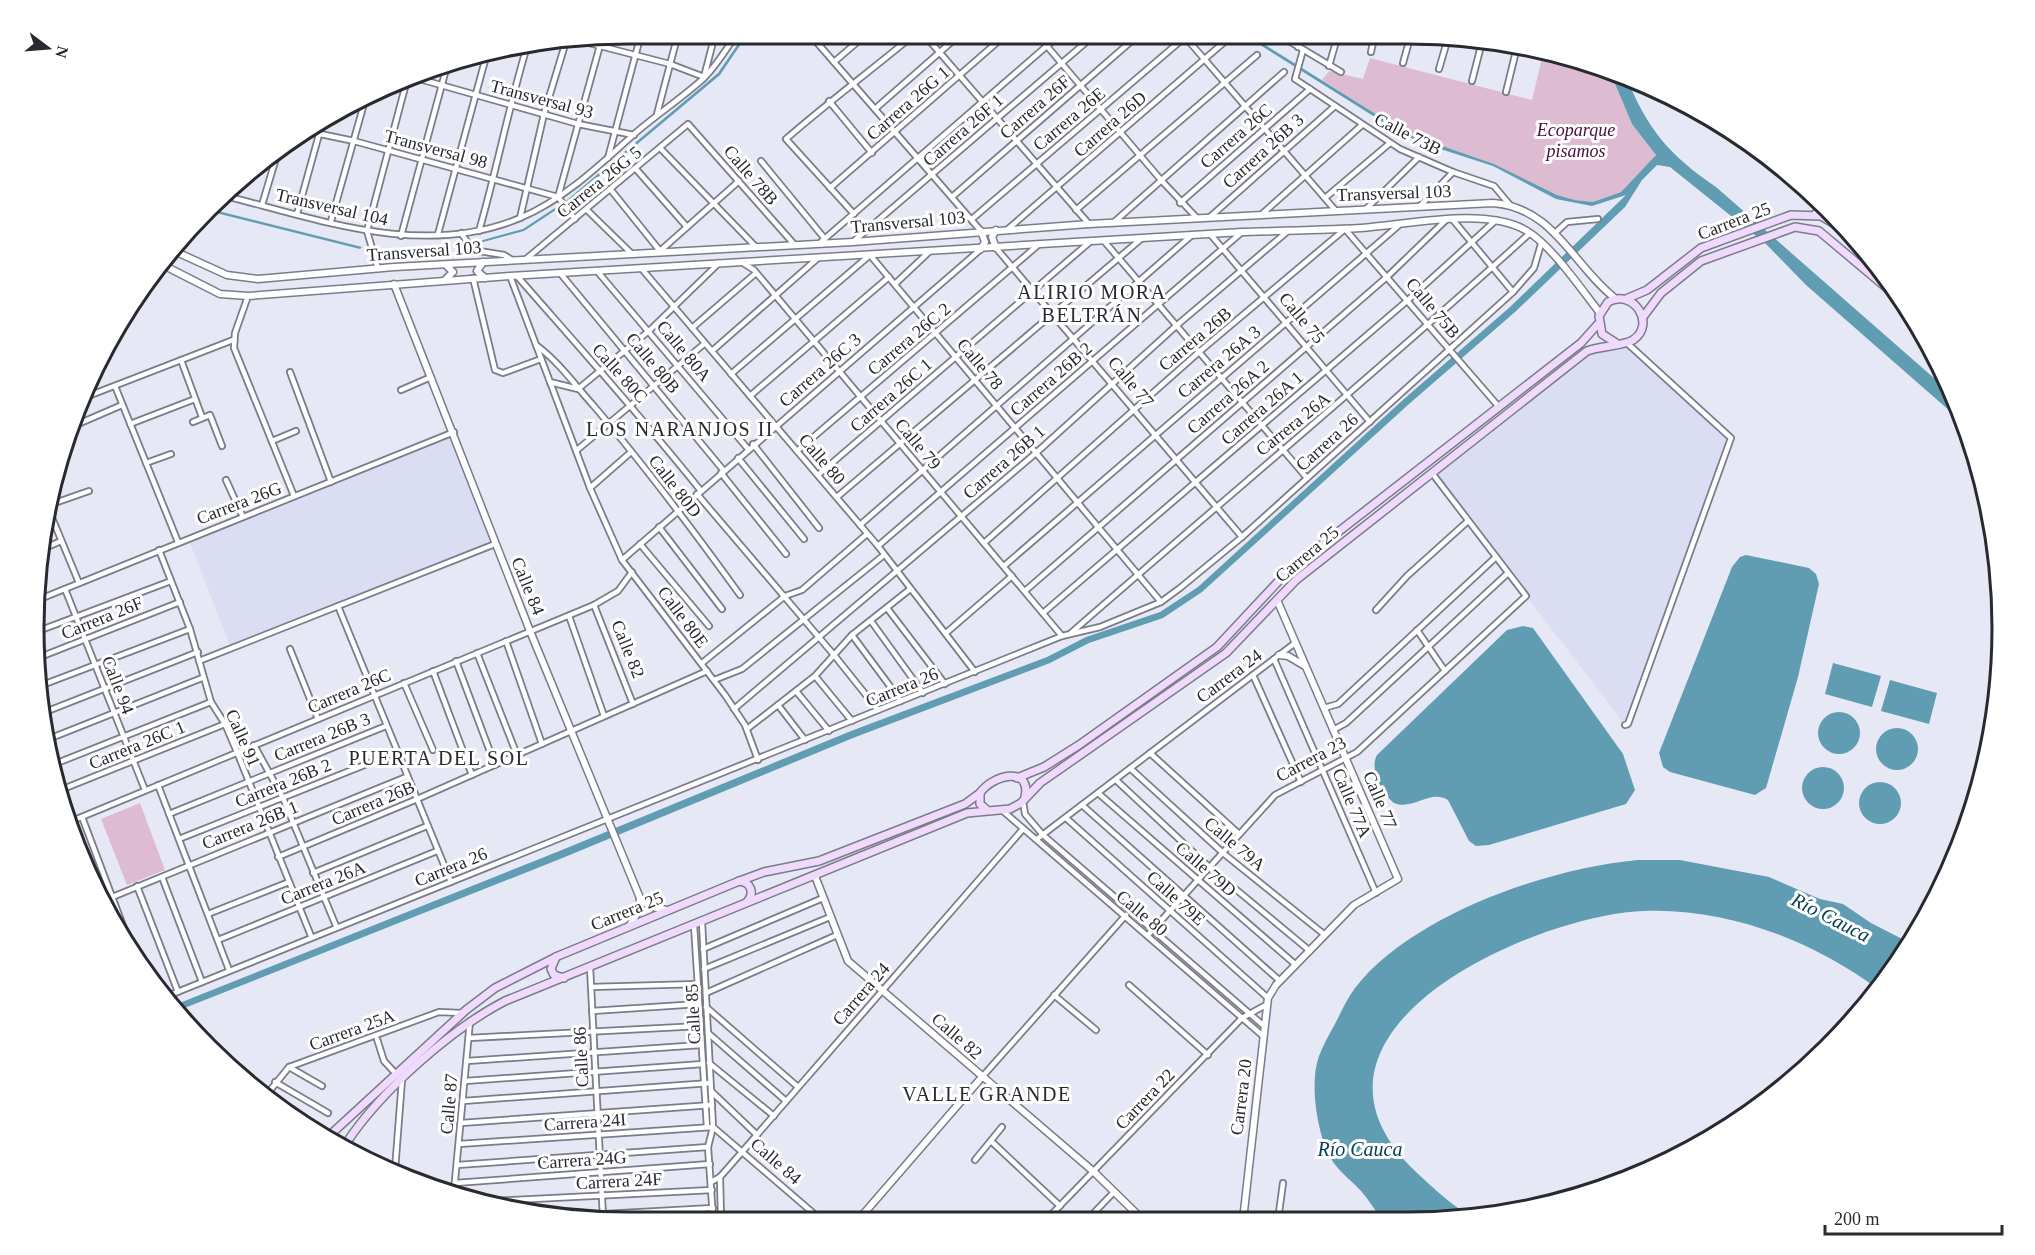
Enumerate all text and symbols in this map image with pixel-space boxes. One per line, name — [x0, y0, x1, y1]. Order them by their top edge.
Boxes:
north arrow — [18, 18, 78, 78]
text: N — [52, 44, 72, 60]
street label: Carrera 26G 1 — [863, 62, 953, 144]
street label: Carrera 26F — [996, 71, 1074, 143]
street label: Transversal 93 — [488, 76, 596, 122]
street label: Carrera 26E — [1029, 83, 1109, 155]
street label: Carrera 26D — [1070, 87, 1150, 161]
street label: Carrera 26F 1 — [919, 90, 1007, 170]
street label: Carrera 26C — [1196, 99, 1276, 173]
street label: Carrera 26B 3 — [1218, 109, 1308, 193]
street label: Calle 73B — [1371, 109, 1445, 159]
park label: Ecoparque pisamos — [1536, 120, 1615, 161]
street label: Transversal 98 — [382, 126, 490, 172]
street label: Calle 78B — [720, 141, 782, 209]
street label: Carrera 26G 5 — [553, 142, 645, 222]
street label: Transversal 103 — [1336, 181, 1452, 205]
street label: Transversal 104 — [274, 184, 390, 230]
street label: Carrera 25 — [1695, 198, 1773, 244]
street label: Transversal 103 — [850, 207, 966, 237]
street label: Transversal 103 — [366, 237, 482, 265]
street label: Calle 75B — [1402, 274, 1464, 342]
district label: ALIRIO MORA BELTRÁN — [1017, 281, 1167, 326]
street label: Calle 75 — [1275, 288, 1329, 348]
street label: Carrera 26C 2 — [864, 299, 954, 379]
street label: Carrera 26B — [1155, 303, 1235, 375]
street label: Calle 80A — [653, 316, 715, 386]
street label: Carrera 26A 3 — [1174, 322, 1264, 402]
street label: Calle 80B — [622, 329, 684, 397]
street label: Carrera 26C 3 — [775, 329, 865, 411]
street label: Calle 78 — [953, 334, 1007, 394]
street label: Carrera 26B 2 — [1006, 338, 1096, 420]
street label: Calle 80C — [588, 339, 652, 407]
street label: Calle 77 — [1104, 352, 1158, 412]
street label: Carrera 26C 1 — [846, 354, 936, 436]
street label: Carrera 26A 2 — [1183, 356, 1273, 438]
street label: Carrera 26A 1 — [1216, 366, 1308, 450]
street label: Carrera 26 — [1291, 408, 1363, 476]
street label: Carrera 26A — [1292, 409, 1362, 475]
street label: Calle 79 — [891, 414, 945, 474]
district label: LOS NARANJOS II — [586, 418, 774, 440]
street label: Carrera 26B 1 — [959, 421, 1049, 503]
street label: Calle 80 — [795, 430, 849, 488]
street label: Calle 80D — [644, 451, 706, 521]
street label: Carrera 26G — [194, 478, 284, 528]
street label: Carrera 25 — [1271, 522, 1343, 586]
street label: Calle 84 — [507, 554, 549, 618]
street label: Calle 80E — [654, 582, 712, 652]
street label: Carrera 26F — [58, 593, 146, 643]
street label: Calle 82 — [607, 617, 649, 681]
street label: Carrera 24 — [1192, 645, 1266, 707]
street label: Calle 94 — [98, 653, 138, 717]
street label: Carrera 26 — [863, 663, 941, 711]
street label: Carrera 26C — [304, 665, 394, 717]
street label: Calle 91 — [222, 706, 264, 770]
street label: Carrera 26B 3 — [271, 709, 373, 765]
street label: Carrera 26C 1 — [86, 717, 188, 773]
street label: Carrera 23 — [1273, 732, 1349, 786]
district label: PUERTA DEL SOL — [349, 747, 529, 769]
street label: Carrera 26B 2 — [232, 755, 334, 811]
street label: Calle 77A — [1328, 765, 1376, 841]
street label: Calle 77 — [1359, 768, 1401, 832]
street label: Carrera 26B — [328, 777, 418, 829]
street label: Carrera 26B 1 — [199, 797, 301, 853]
street label: Calle 79A — [1200, 813, 1270, 875]
street label: Calle 79D — [1172, 837, 1240, 901]
street label: Carrera 26 — [412, 843, 490, 891]
street label: Carrera 26A — [278, 857, 368, 909]
street label: Calle 79E — [1143, 867, 1209, 929]
street label: Calle 80 — [1112, 886, 1172, 940]
street label: Carrera 25 — [588, 887, 666, 935]
water label: Río Cauca — [1787, 887, 1874, 946]
street label: Carrera 24 — [828, 959, 894, 1029]
street label: Calle 85 — [681, 983, 705, 1045]
street label: Carrera 25A — [307, 1005, 397, 1055]
street label: Calle 82 — [928, 1009, 986, 1063]
street label: Calle 86 — [569, 1026, 593, 1088]
street label: Carrera 20 — [1226, 1058, 1256, 1136]
street label: Carrera 22 — [1111, 1065, 1179, 1133]
street label: Calle 87 — [436, 1073, 462, 1135]
district label: VALLE GRANDE — [902, 1083, 1072, 1105]
street label: Carrera 24I — [543, 1109, 627, 1135]
street label: Calle 84 — [747, 1134, 805, 1188]
water label: Río Cauca — [1317, 1138, 1403, 1160]
street label: Carrera 24G — [537, 1147, 627, 1173]
street label: Carrera 24F — [575, 1169, 663, 1193]
scale bar — [1825, 1198, 2002, 1236]
text: 200 m — [1834, 1209, 1880, 1229]

